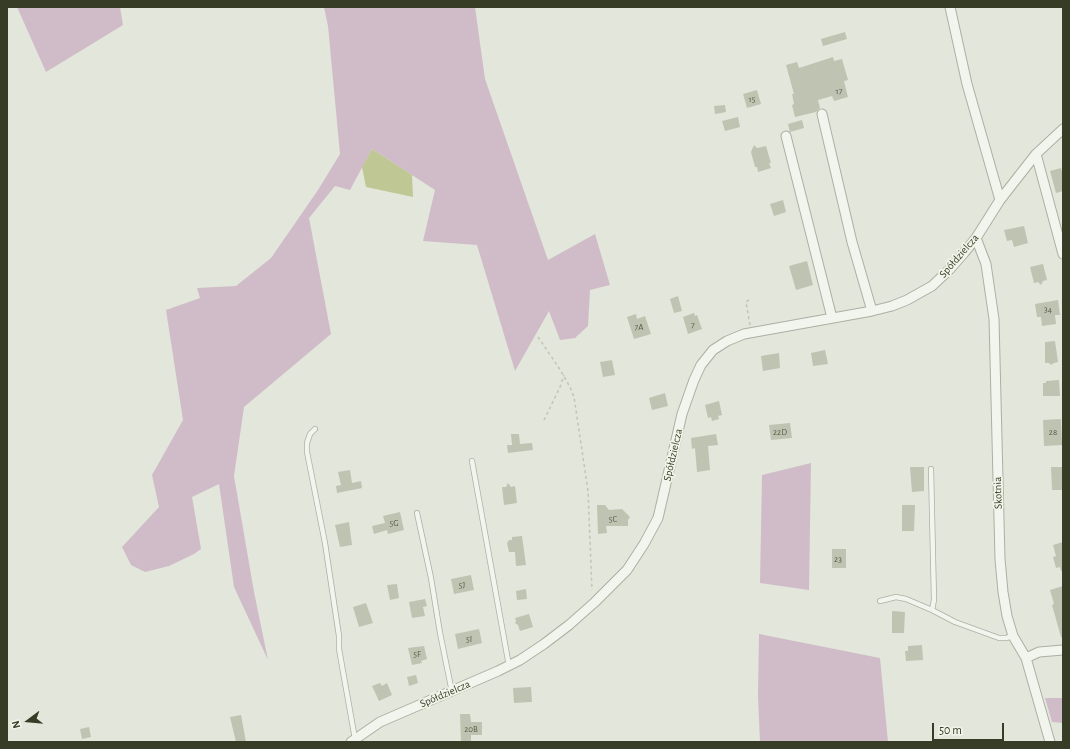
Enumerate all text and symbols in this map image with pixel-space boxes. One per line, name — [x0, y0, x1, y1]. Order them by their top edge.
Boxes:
house number: 17 — [836, 86, 842, 96]
house number: 15 — [749, 94, 755, 104]
street label: Spółdzielcza — [936, 231, 982, 281]
house number: 34 — [1044, 304, 1052, 314]
house number: 7 — [691, 320, 695, 330]
house number: 7A — [635, 322, 643, 332]
street label: Spółdzielcza — [661, 427, 685, 483]
house number: 22D — [773, 427, 787, 437]
house number: 28 — [1049, 427, 1057, 437]
street label: Skotnia — [991, 477, 1005, 509]
house number: 5C — [609, 514, 617, 524]
house number: 5G — [389, 518, 399, 528]
house number: 23 — [834, 554, 842, 564]
house number: 5J — [459, 580, 465, 590]
house number: 5I — [466, 634, 472, 644]
house number: 5F — [413, 649, 421, 659]
street label: Spółdzielcza — [418, 677, 472, 711]
north arrow — [8, 701, 48, 741]
scale bar — [934, 715, 1006, 741]
text: N — [10, 719, 22, 730]
house number: 20B — [464, 724, 478, 734]
text: 50 m — [939, 724, 962, 736]

